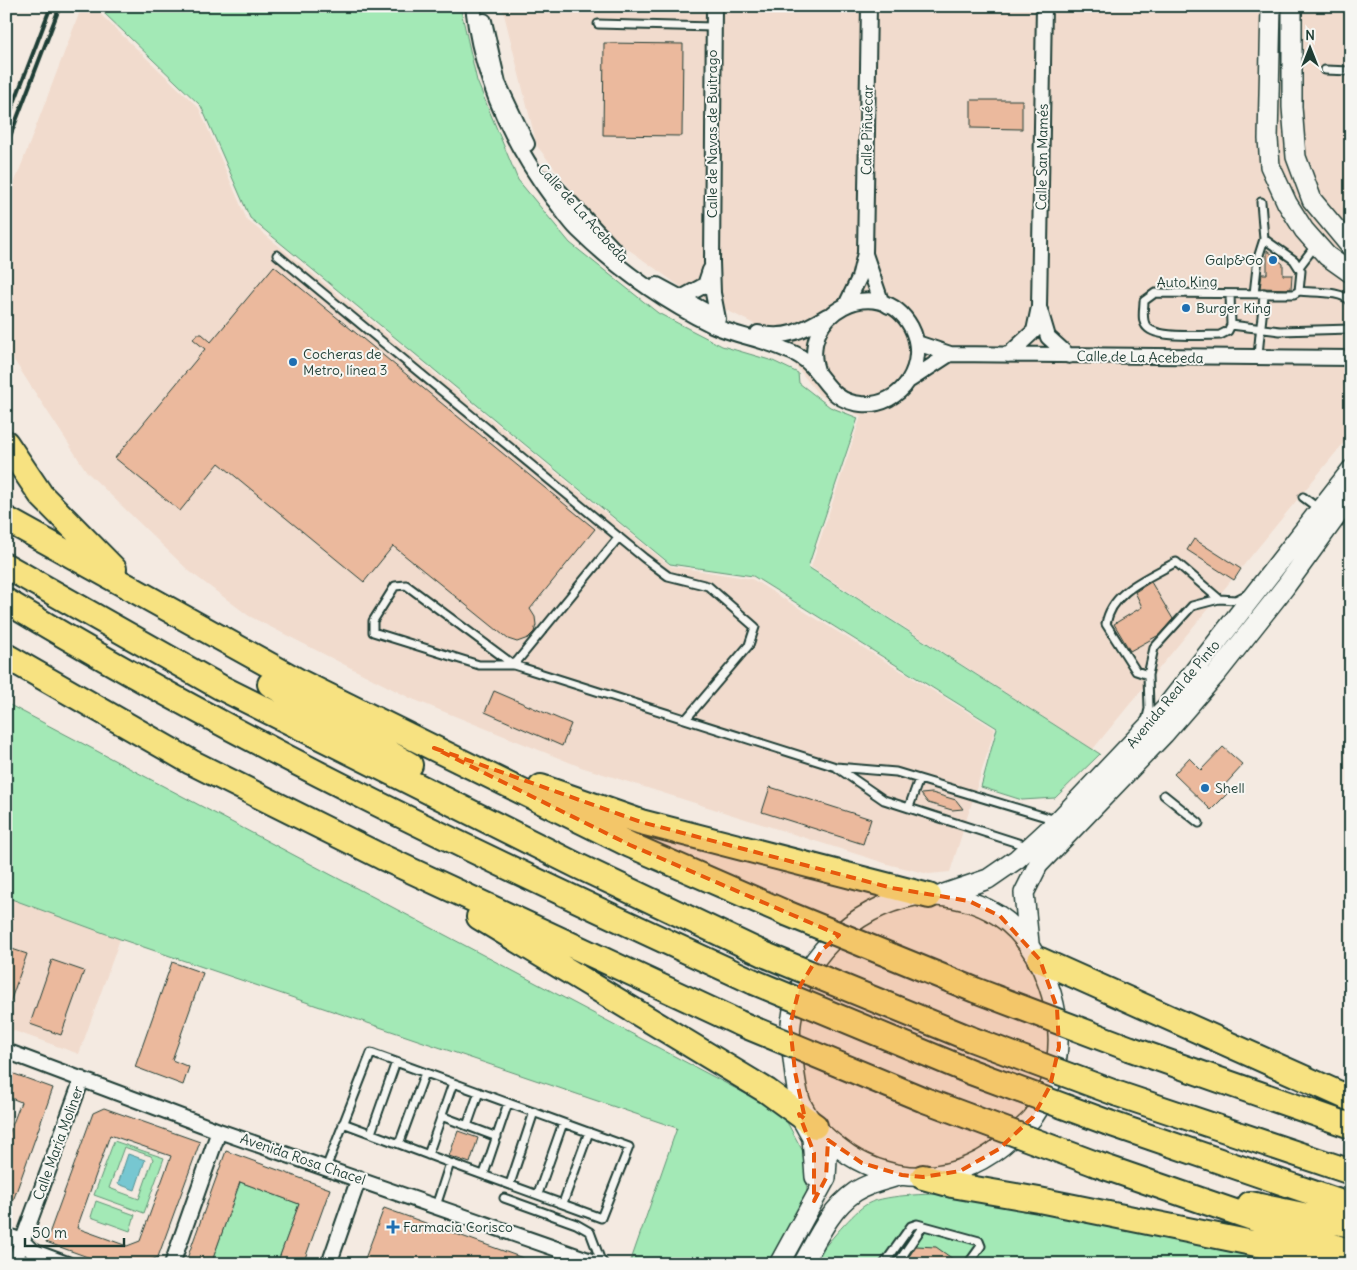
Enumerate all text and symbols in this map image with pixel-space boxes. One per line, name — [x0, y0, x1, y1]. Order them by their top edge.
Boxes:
north arrow — [1284, 22, 1334, 72]
text: N — [1305, 26, 1315, 44]
street label: Calle de Navas de Buitrago — [703, 50, 721, 218]
street label: Calle Piñuécar — [857, 84, 877, 175]
street label: Calle San Mamés — [1032, 103, 1052, 211]
street label: Calle de La Acebeda — [534, 160, 632, 266]
place label: Galp&Go — [1205, 251, 1263, 269]
marker: Galp&Go — [1267, 254, 1279, 266]
street label: Auto King — [1156, 272, 1218, 292]
place label: Burger King — [1196, 299, 1271, 317]
marker: Burger King — [1180, 302, 1192, 314]
place label: Cocheras de Metro, línea 3 — [303, 345, 387, 379]
street label: Calle de La Acebeda — [1076, 347, 1204, 367]
marker: Cocheras de Metro, línea 3 — [287, 356, 299, 368]
street label: Avenida Real de Pinto — [1122, 636, 1224, 752]
place label: Shell — [1215, 779, 1245, 797]
marker: Shell — [1199, 782, 1211, 794]
street label: Calle María Moliner — [29, 1083, 87, 1203]
street label: Avenida Rosa Chacel — [238, 1129, 368, 1189]
scale bar — [25, 1215, 124, 1247]
place label: Farmacia Corisco — [403, 1218, 513, 1236]
marker: Farmacia Corisco — [387, 1221, 399, 1233]
text: 50 m — [32, 1223, 67, 1242]

